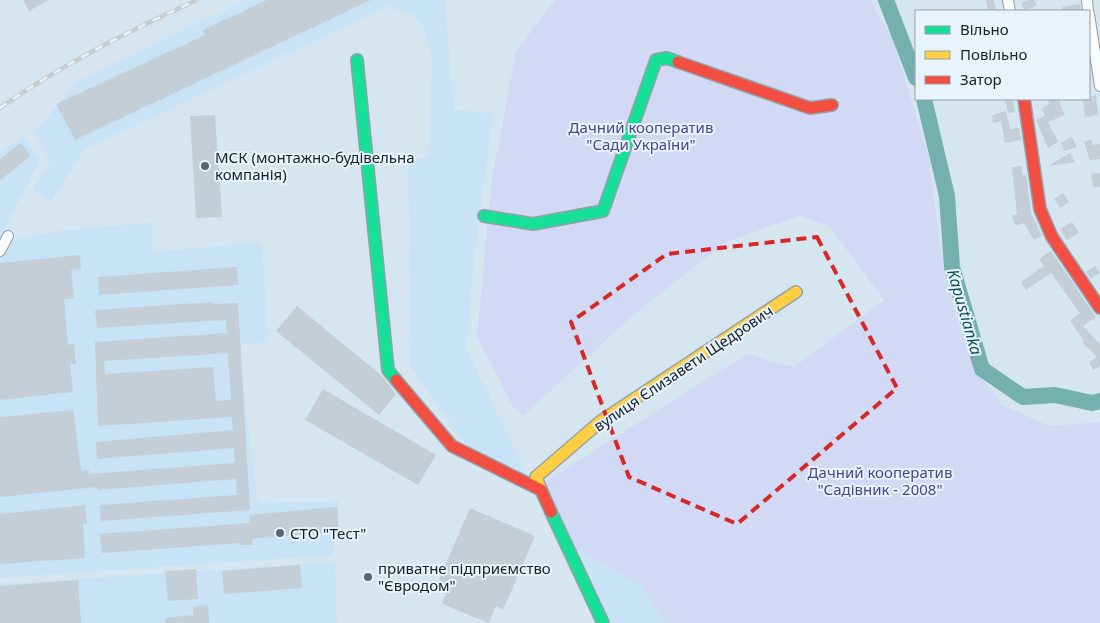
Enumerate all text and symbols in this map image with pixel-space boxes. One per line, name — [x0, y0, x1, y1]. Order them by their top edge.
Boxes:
legend — [915, 10, 1090, 100]
text: Вільно — [960, 19, 1009, 39]
text: Повільно — [960, 44, 1027, 64]
text: Затор — [960, 69, 1002, 89]
park label: Дачний кооператив "Сади України" — [569, 117, 713, 154]
place label: МСК (монтажно-будівельна компанія) — [215, 147, 415, 184]
marker: МСК (монтажно-будівельна компанія) — [199, 160, 211, 172]
water label: Kapustianka — [942, 267, 988, 357]
street label: вулиця Єлизавети Щедрович — [589, 300, 777, 436]
park label: Дачний кооператив "Садівник - 2008" — [808, 462, 952, 499]
place label: СТО "Тест" — [290, 523, 366, 543]
marker: СТО "Тест" — [274, 527, 286, 539]
place label: приватне підприємство "Євродом" — [378, 558, 551, 595]
marker: приватне підприємство "Євродом" — [362, 571, 374, 583]

